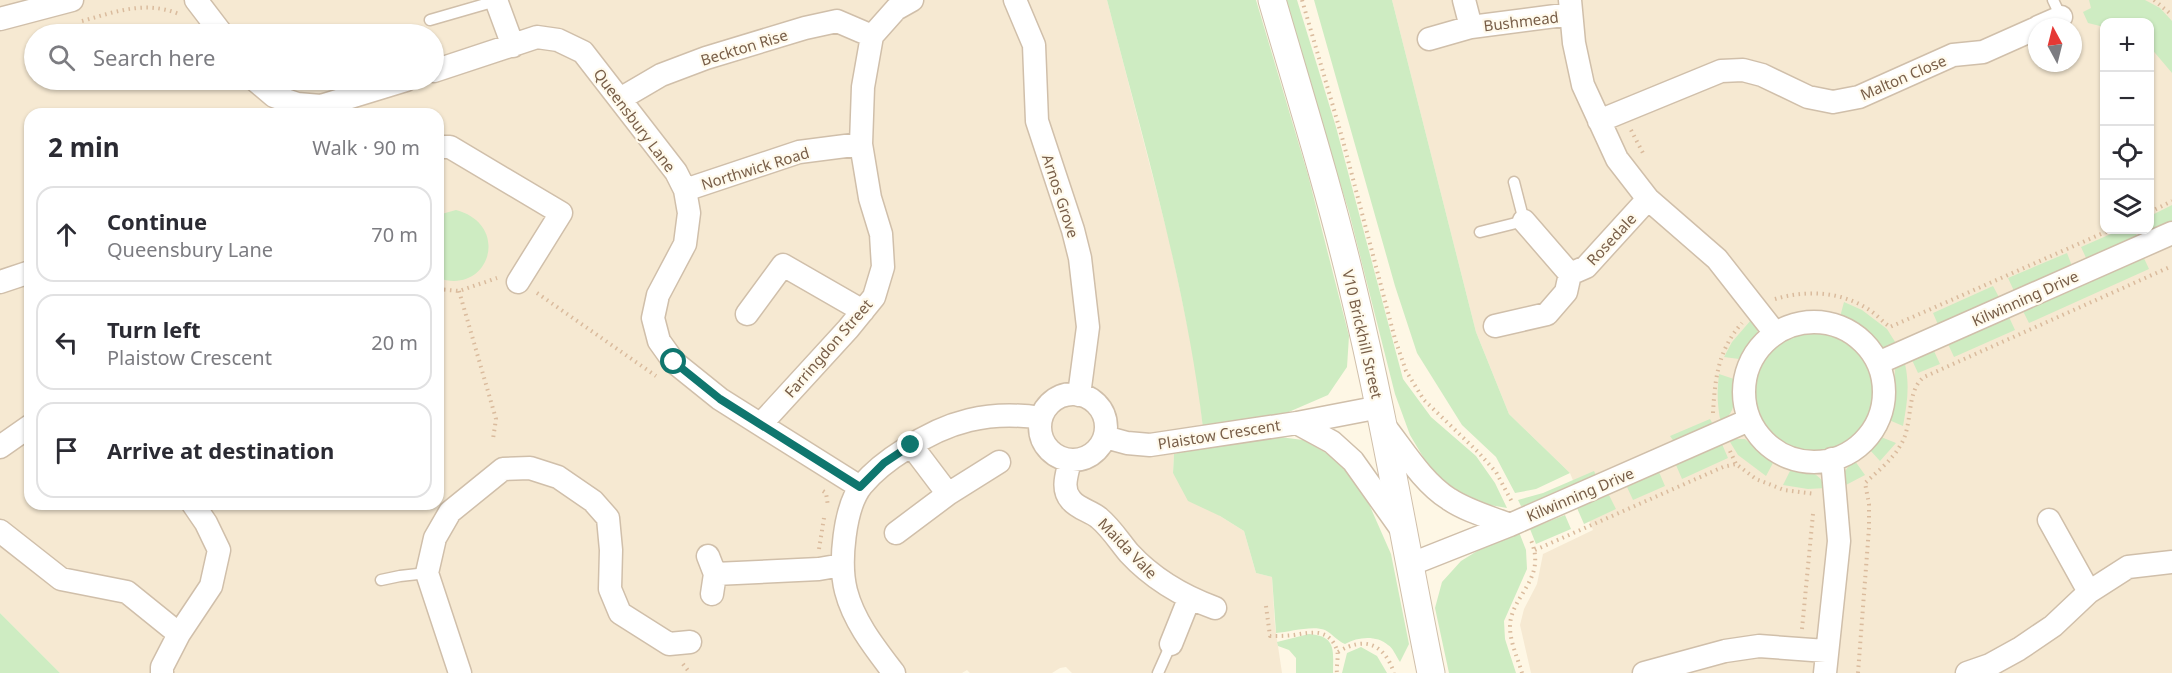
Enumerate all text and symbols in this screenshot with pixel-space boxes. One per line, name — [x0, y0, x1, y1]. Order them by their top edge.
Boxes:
street label: Bushmead — [1482, 6, 1560, 36]
north arrow — [2028, 18, 2082, 72]
map controls — [2100, 18, 2154, 234]
button: + — [2100, 18, 2154, 72]
search box — [24, 24, 444, 90]
street label: Beckton Rise — [698, 24, 790, 70]
icon: search — [45, 41, 78, 74]
text: Search here — [93, 42, 215, 72]
street label: Malton Close — [1857, 50, 1949, 104]
street label: Queensbury Lane — [590, 64, 680, 176]
button: − — [2100, 72, 2154, 126]
button: locate — [2100, 126, 2154, 180]
text: 2 min — [48, 129, 120, 165]
text: Walk · 90 m — [312, 134, 420, 161]
street label: Northwick Road — [698, 142, 812, 194]
street label: Arnos Grove — [1038, 152, 1084, 240]
button: layers — [2100, 180, 2154, 234]
text: Continue — [107, 206, 207, 236]
street label: Rosedale — [1582, 209, 1640, 269]
icon: ahead — [50, 218, 83, 251]
text: 70 m — [371, 221, 418, 248]
text: Queensbury Lane — [107, 236, 273, 263]
street label: Kilwinning Drive — [1969, 266, 2081, 330]
street label: V10 Brickhill Street — [1338, 268, 1388, 401]
street label: Farringdon Street — [780, 294, 877, 401]
text: Turn left — [107, 314, 201, 344]
icon: left — [50, 326, 83, 359]
text: 20 m — [371, 329, 418, 356]
text: Plaistow Crescent — [107, 344, 272, 371]
route start — [660, 348, 686, 374]
street label: Plaistow Crescent — [1156, 414, 1282, 454]
route end — [897, 431, 923, 457]
icon: arrive — [50, 434, 83, 467]
text: Arrive at destination — [107, 435, 334, 465]
street label: Kilwinning Drive — [1523, 462, 1637, 526]
street label: Maida Vale — [1094, 513, 1162, 583]

